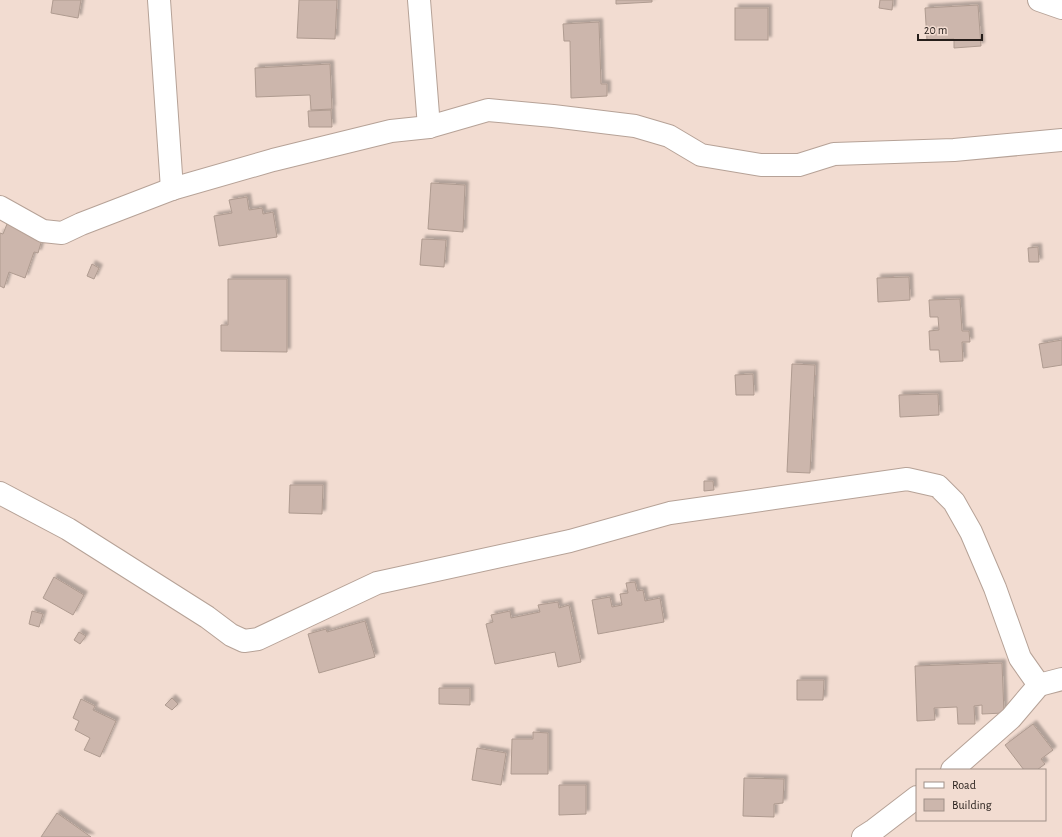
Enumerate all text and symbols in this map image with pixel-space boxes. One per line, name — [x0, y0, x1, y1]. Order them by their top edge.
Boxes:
scale bar — [918, 16, 982, 42]
text: 20 m — [924, 24, 947, 36]
legend — [916, 769, 1046, 821]
text: Road — [952, 779, 976, 791]
text: Building — [952, 799, 992, 811]

